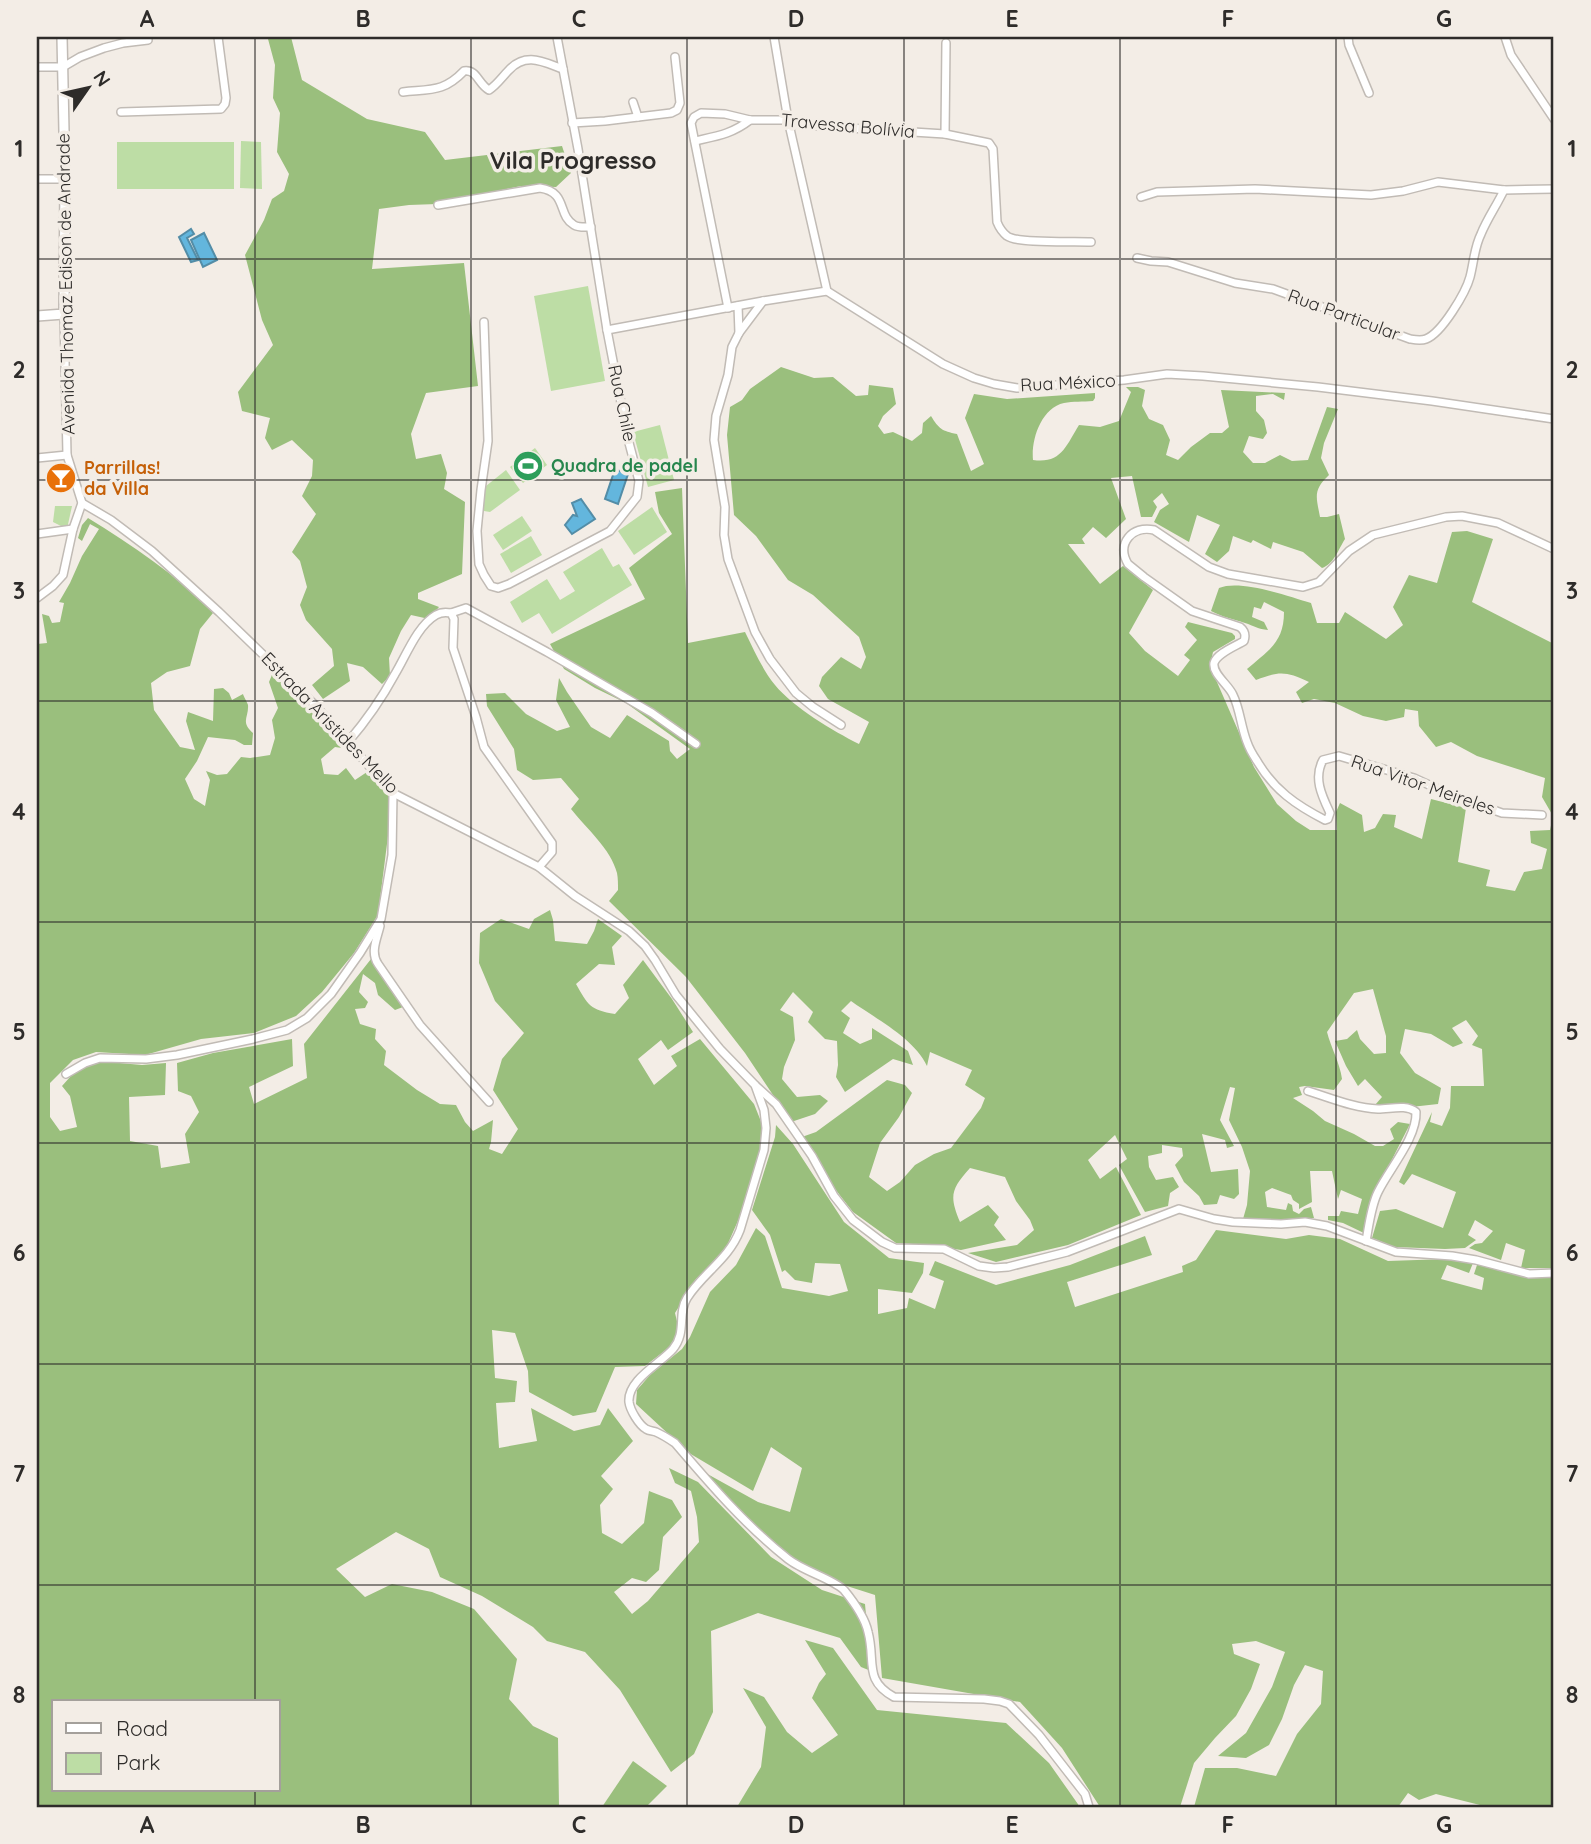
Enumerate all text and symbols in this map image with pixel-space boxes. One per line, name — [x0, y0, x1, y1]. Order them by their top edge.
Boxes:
text: A — [140, 4, 155, 33]
text: B — [355, 4, 371, 33]
text: C — [572, 4, 586, 33]
text: D — [788, 4, 804, 33]
text: E — [1005, 4, 1019, 33]
text: F — [1222, 4, 1234, 33]
text: G — [1436, 4, 1452, 33]
north arrow — [52, 52, 122, 122]
text: N — [88, 66, 116, 91]
street label: Travessa Bolívia — [780, 108, 916, 143]
street label: Avenida Thomaz Edison de Andrade — [51, 133, 80, 435]
text: 1 — [15, 134, 23, 163]
text: 1 — [1568, 134, 1576, 163]
district label: Vila Progresso — [489, 145, 657, 175]
street label: Rua Particular — [1285, 284, 1404, 346]
text: 2 — [12, 355, 26, 384]
text: 2 — [1565, 355, 1579, 384]
street label: Rua Chile — [603, 362, 642, 443]
street label: Rua México — [1020, 369, 1116, 396]
sports icon: Quadra de padel — [511, 449, 545, 483]
place label: Quadra de padel — [551, 454, 698, 477]
place label: Parrillas! da Villa — [84, 456, 160, 500]
bar icon: Parrillas! da Villa — [44, 461, 78, 495]
text: 3 — [13, 576, 25, 605]
text: 3 — [1566, 576, 1578, 605]
street label: Estrada Aristides Mello — [257, 647, 404, 798]
street label: Rua Vitor Meireles — [1348, 749, 1498, 820]
text: 4 — [12, 797, 26, 826]
text: 4 — [1565, 797, 1579, 826]
text: 5 — [12, 1017, 26, 1046]
text: 5 — [1565, 1017, 1579, 1046]
text: 6 — [13, 1238, 25, 1267]
text: 6 — [1566, 1238, 1578, 1267]
text: 7 — [13, 1459, 26, 1488]
text: 7 — [1566, 1459, 1579, 1488]
text: 8 — [13, 1680, 25, 1709]
text: 8 — [1566, 1680, 1578, 1709]
legend — [52, 1700, 280, 1792]
text: Road — [116, 1715, 168, 1741]
text: Park — [116, 1749, 160, 1775]
text: A — [140, 1810, 155, 1839]
text: B — [355, 1810, 371, 1839]
text: C — [572, 1810, 586, 1839]
text: D — [788, 1810, 804, 1839]
text: E — [1005, 1810, 1019, 1839]
text: F — [1222, 1810, 1234, 1839]
text: G — [1436, 1810, 1452, 1839]

